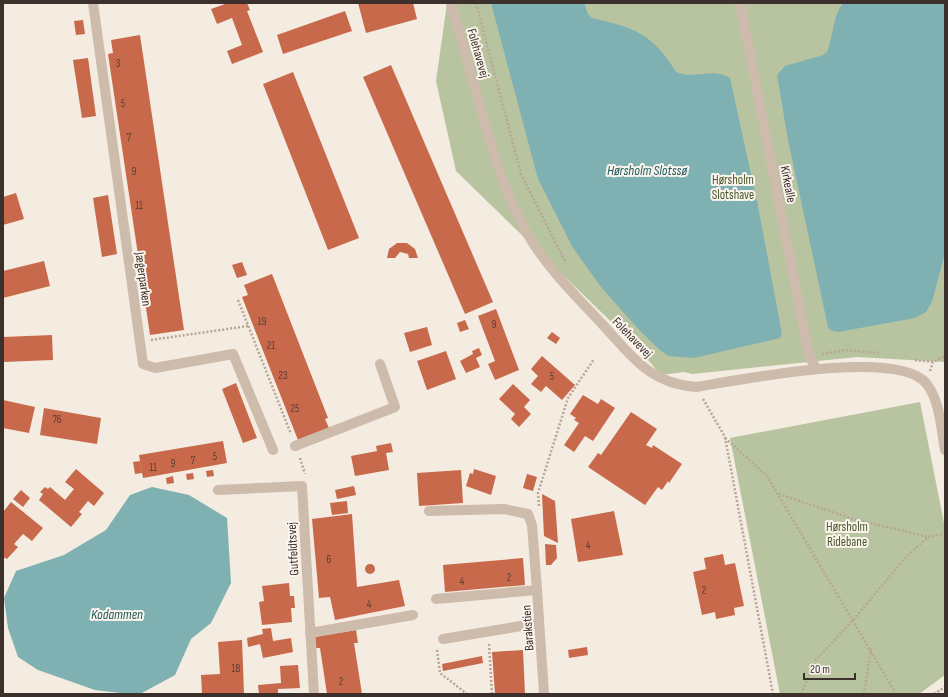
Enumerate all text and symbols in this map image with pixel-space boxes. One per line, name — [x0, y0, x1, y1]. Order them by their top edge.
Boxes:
street label: Folehavevej — [463, 27, 493, 80]
house number: 3 — [116, 57, 121, 70]
house number: 5 — [121, 97, 125, 110]
house number: 7 — [127, 131, 132, 144]
water label: Hørsholm Slotssø — [607, 162, 688, 179]
street label: Kirkealle — [777, 164, 799, 204]
house number: 9 — [132, 165, 137, 178]
park label: Hørsholm Slotshave — [712, 172, 754, 203]
house number: 11 — [135, 199, 143, 212]
street label: Jægerparken — [131, 250, 155, 307]
street label: Folehavevej — [609, 314, 656, 362]
house number: 19 — [258, 315, 266, 328]
house number: 9 — [492, 318, 497, 331]
house number: 21 — [267, 339, 275, 352]
house number: 23 — [278, 369, 288, 382]
house number: 5 — [550, 370, 554, 383]
house number: 25 — [291, 402, 299, 415]
house number: 76 — [52, 413, 62, 426]
house number: 5 — [213, 450, 217, 463]
house number: 7 — [191, 454, 196, 467]
house number: 9 — [171, 457, 176, 470]
house number: 11 — [149, 461, 157, 474]
park label: Hørsholm Ridebane — [826, 519, 868, 550]
street label: Gutfeldtsvej — [284, 522, 302, 576]
house number: 4 — [586, 539, 591, 552]
house number: 6 — [327, 553, 332, 566]
house number: 2 — [507, 571, 512, 584]
house number: 4 — [460, 575, 465, 588]
house number: 2 — [702, 584, 707, 597]
house number: 4 — [367, 598, 372, 611]
street label: Barakstien — [518, 604, 538, 651]
water label: Kodammen — [91, 606, 143, 623]
scale bar — [804, 655, 855, 681]
house number: 1B — [232, 662, 241, 675]
text: 20 m — [810, 662, 830, 677]
house number: 2 — [339, 675, 344, 688]

